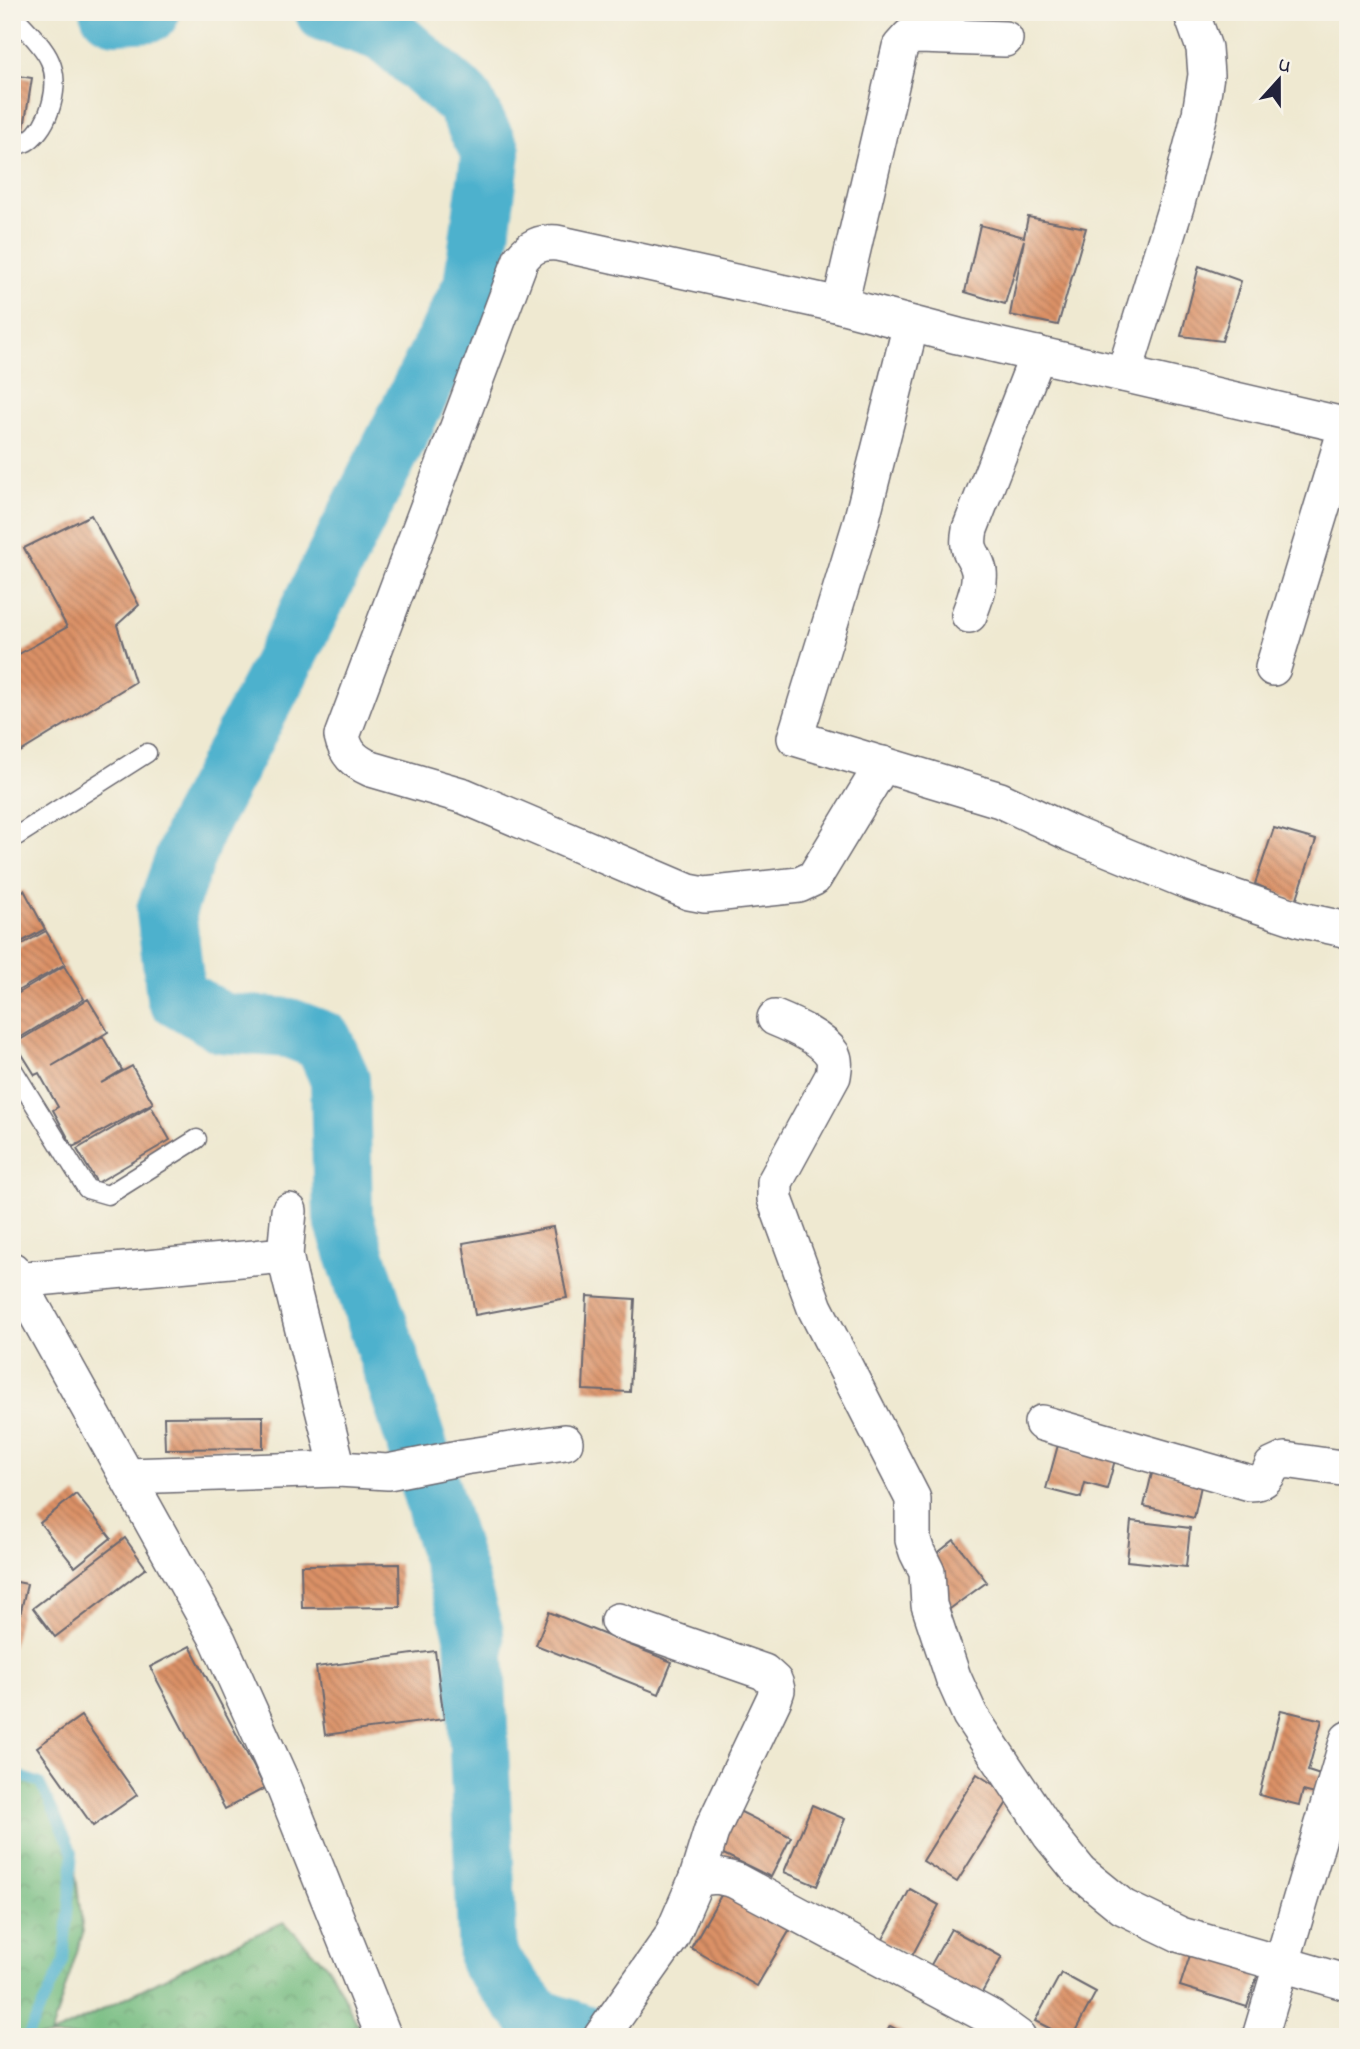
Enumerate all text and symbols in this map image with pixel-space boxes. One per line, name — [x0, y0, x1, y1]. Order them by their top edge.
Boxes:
north arrow — [1244, 46, 1314, 116]
text: U — [1274, 52, 1295, 81]

